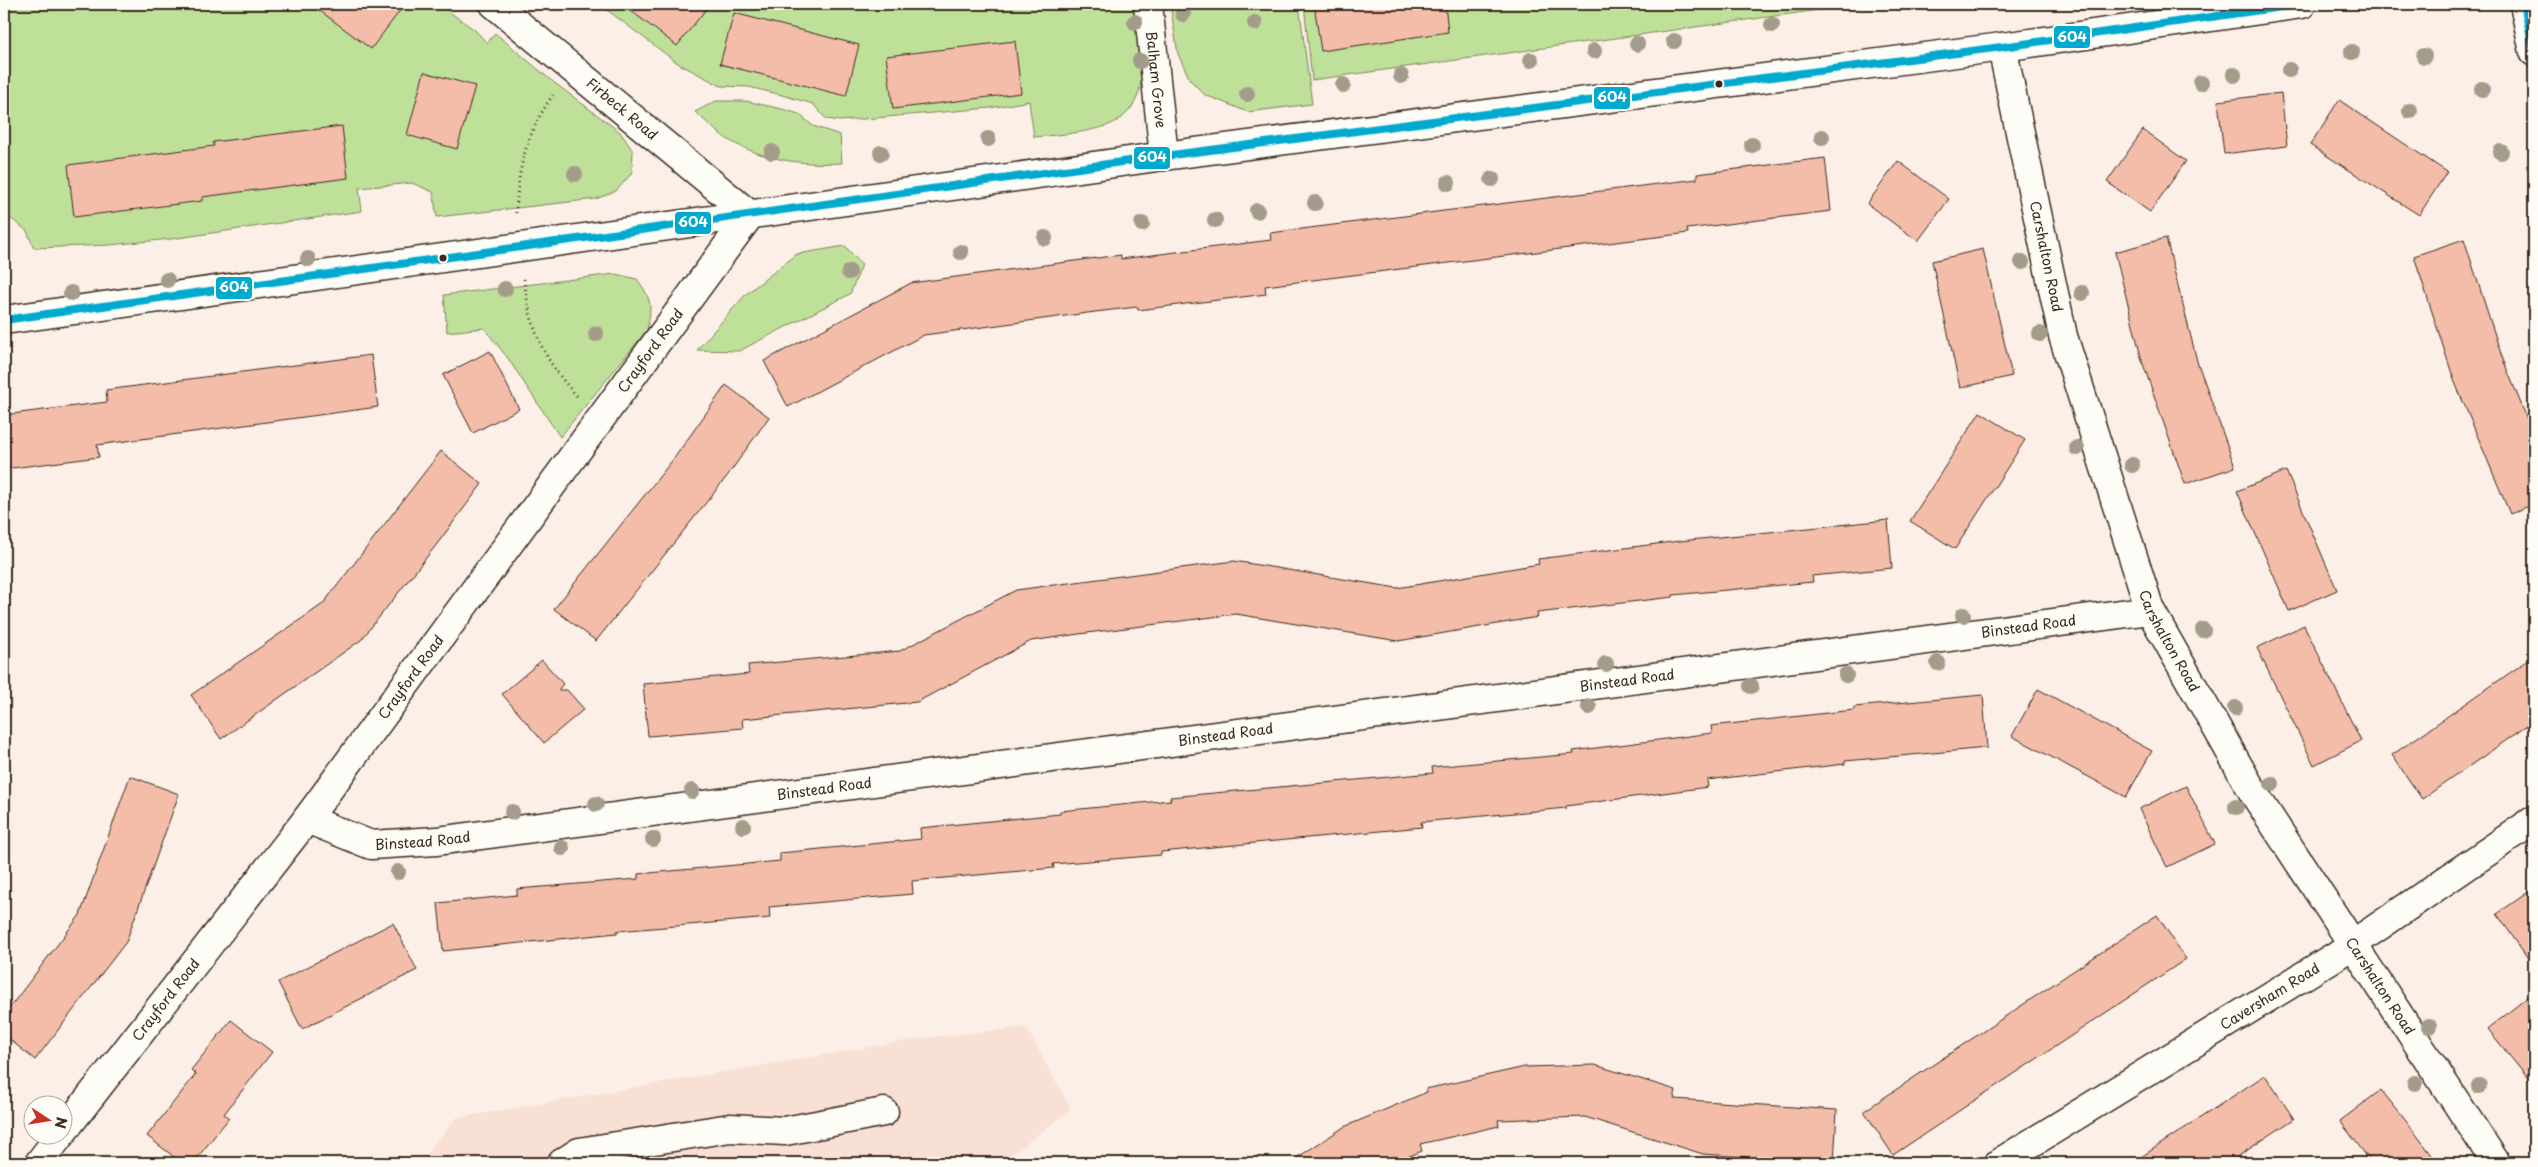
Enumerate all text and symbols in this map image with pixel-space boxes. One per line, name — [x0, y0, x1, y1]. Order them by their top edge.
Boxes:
line badge: 604 — [2053, 25, 2091, 49]
text: 604 — [2057, 26, 2087, 47]
street label: Balham Grove — [1141, 30, 1172, 129]
street label: Firbeck Road — [582, 72, 663, 145]
unlabelled marker — [1714, 79, 1724, 89]
line badge: 604 — [1593, 86, 1631, 110]
text: 604 — [1597, 86, 1627, 107]
line badge: 604 — [1133, 146, 1171, 170]
text: 604 — [1137, 146, 1167, 167]
street label: Carshalton Road — [2025, 199, 2069, 314]
line badge: 604 — [674, 211, 712, 235]
text: 604 — [678, 211, 708, 232]
unlabelled marker — [438, 253, 448, 263]
line badge: 604 — [215, 276, 253, 300]
text: 604 — [219, 276, 249, 297]
street label: Crayford Road — [612, 304, 688, 397]
street label: Carshalton Road — [2134, 587, 2205, 696]
street label: Binstead Road — [1979, 609, 2077, 643]
street label: Crayford Road — [373, 631, 449, 724]
street label: Binstead Road — [1578, 663, 1676, 697]
street label: Binstead Road — [1177, 717, 1274, 751]
street label: Binstead Road — [775, 771, 873, 805]
street label: Binstead Road — [374, 826, 472, 855]
street label: Carshalton Road — [2341, 933, 2420, 1039]
street label: Crayford Road — [127, 954, 205, 1045]
street label: Caversham Road — [2216, 957, 2324, 1035]
north arrow — [22, 1094, 72, 1144]
text: N — [50, 1115, 73, 1130]

